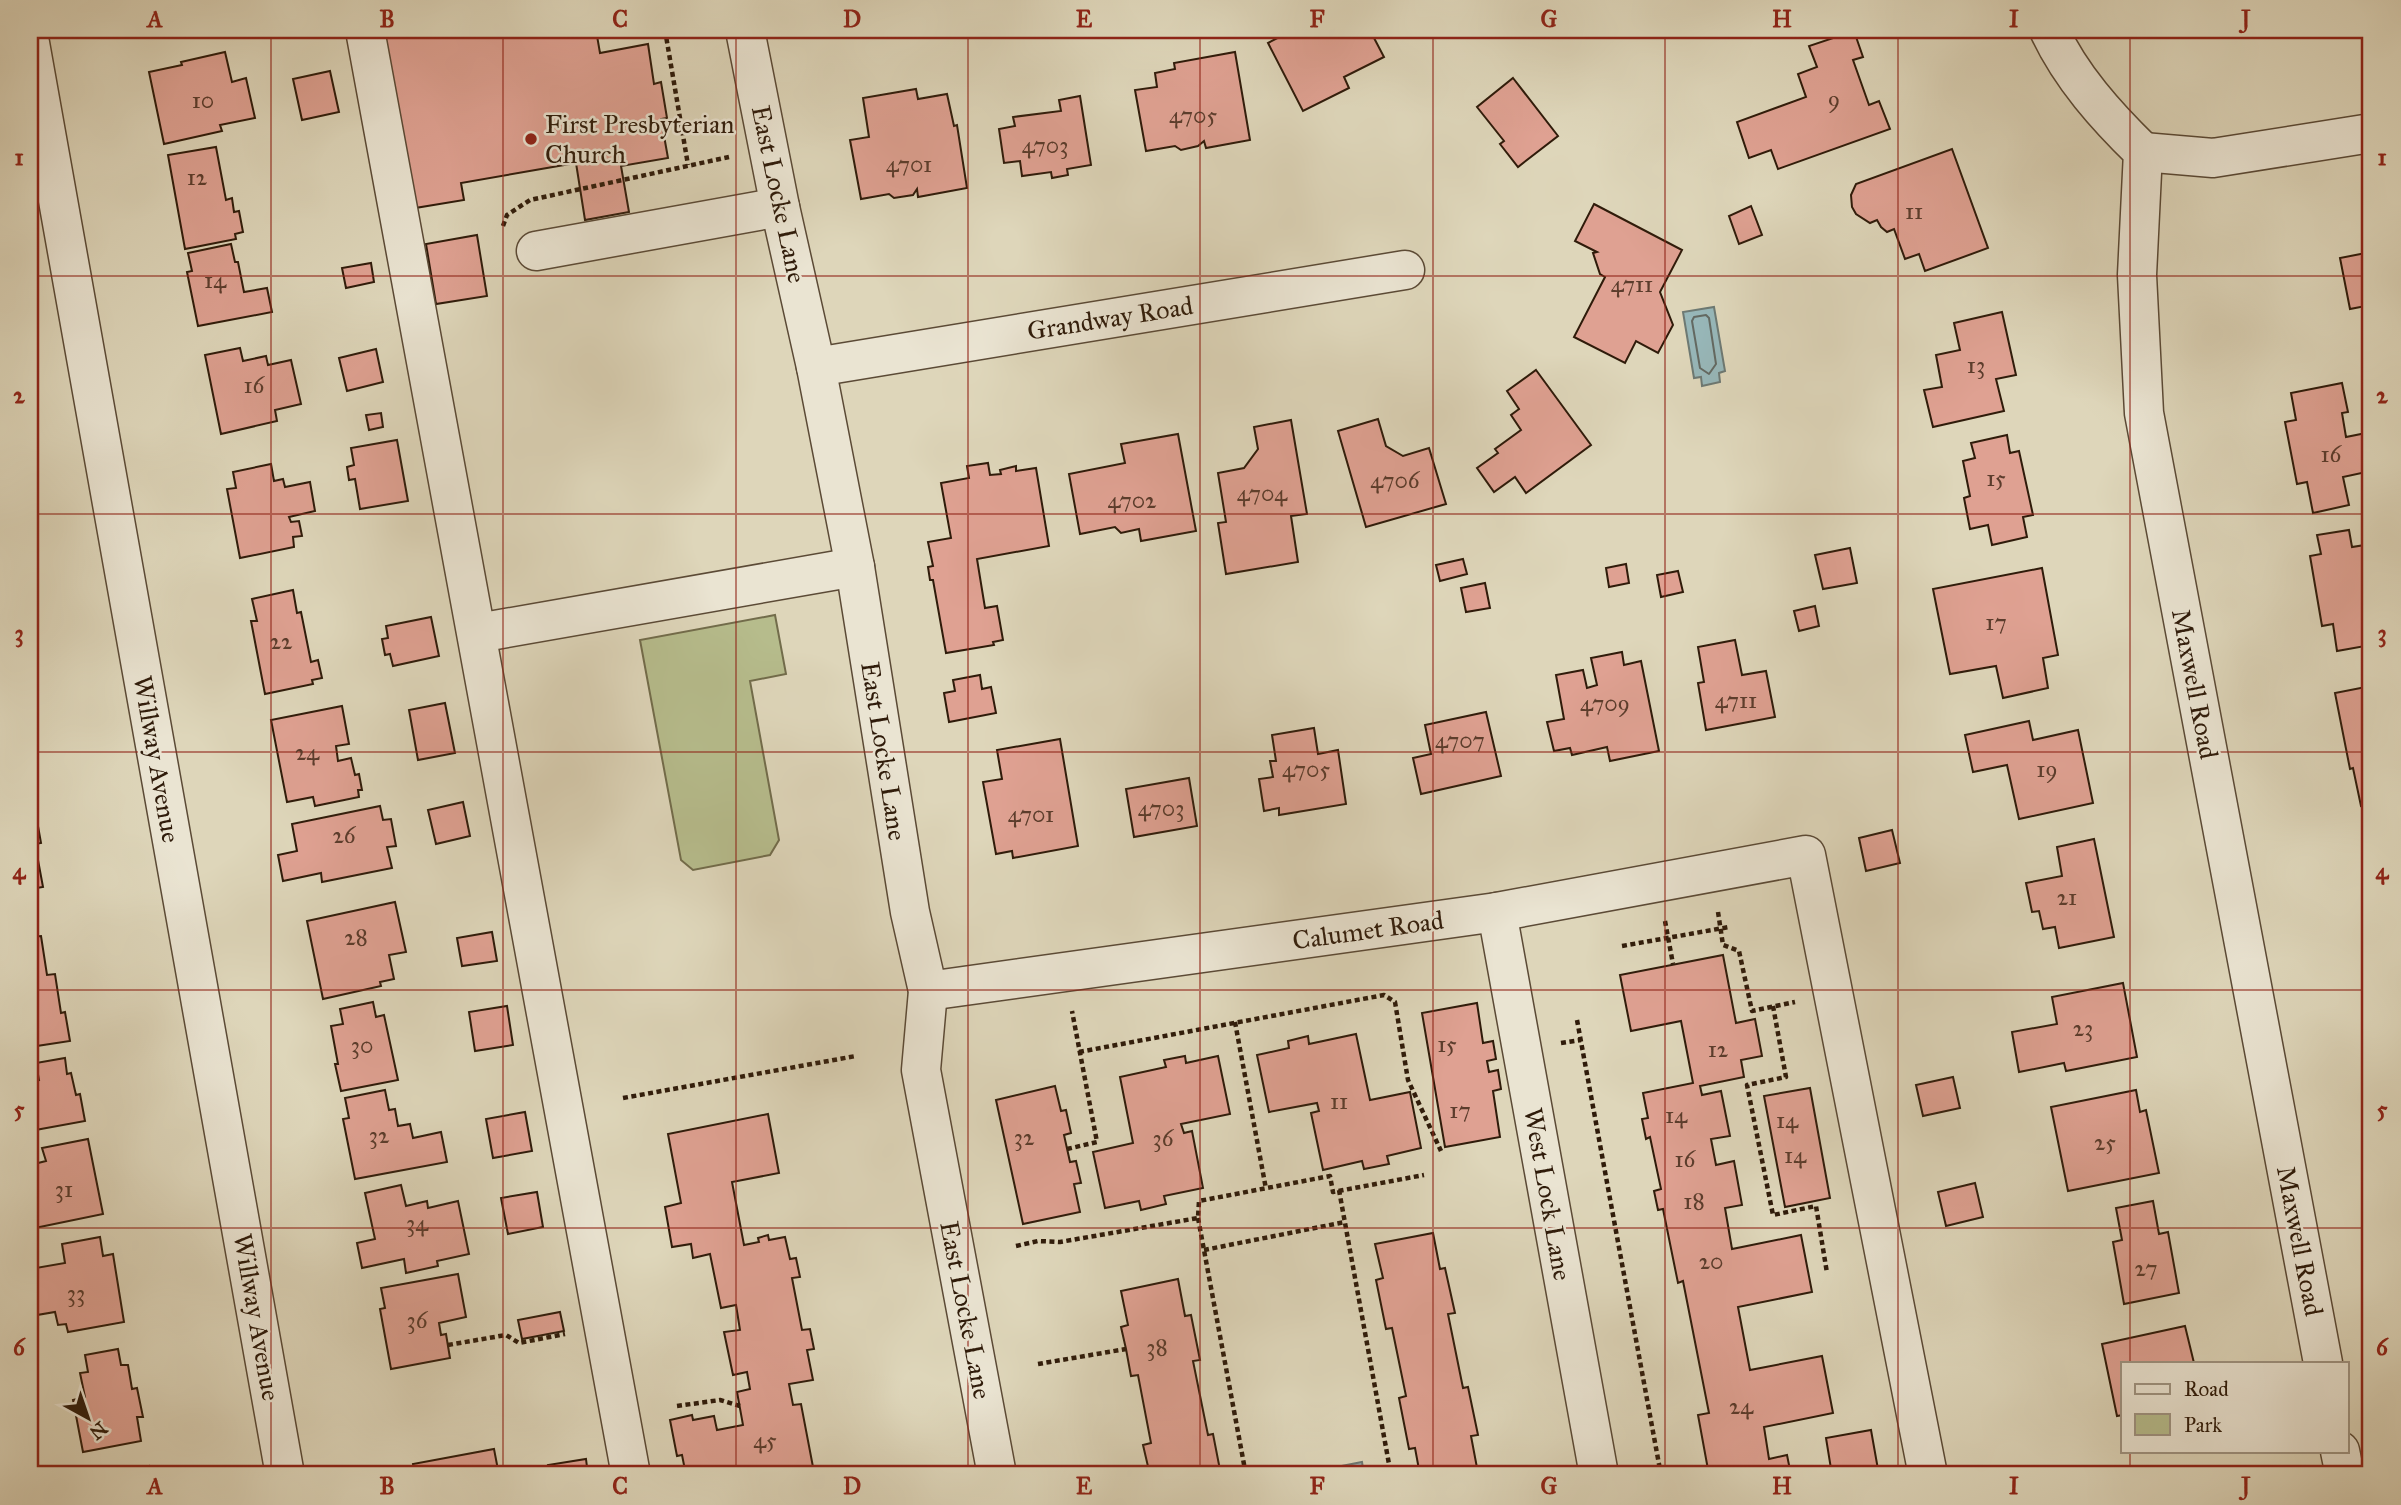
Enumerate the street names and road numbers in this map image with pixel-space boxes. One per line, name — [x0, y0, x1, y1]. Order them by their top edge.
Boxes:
street label: East Locke Lane — [745, 102, 813, 286]
street label: Grandway Road — [1025, 289, 1195, 347]
street label: Maxwell Road — [2165, 606, 2225, 762]
street label: East Locke Lane — [854, 659, 914, 843]
street label: Willway Avenue — [127, 673, 187, 845]
street label: Calumet Road — [1290, 904, 1446, 956]
street label: West Lock Lane — [1517, 1105, 1579, 1283]
street label: Maxwell Road — [2270, 1163, 2330, 1319]
street label: East Locke Lane — [933, 1218, 999, 1402]
street label: Willway Avenue — [227, 1231, 287, 1403]

